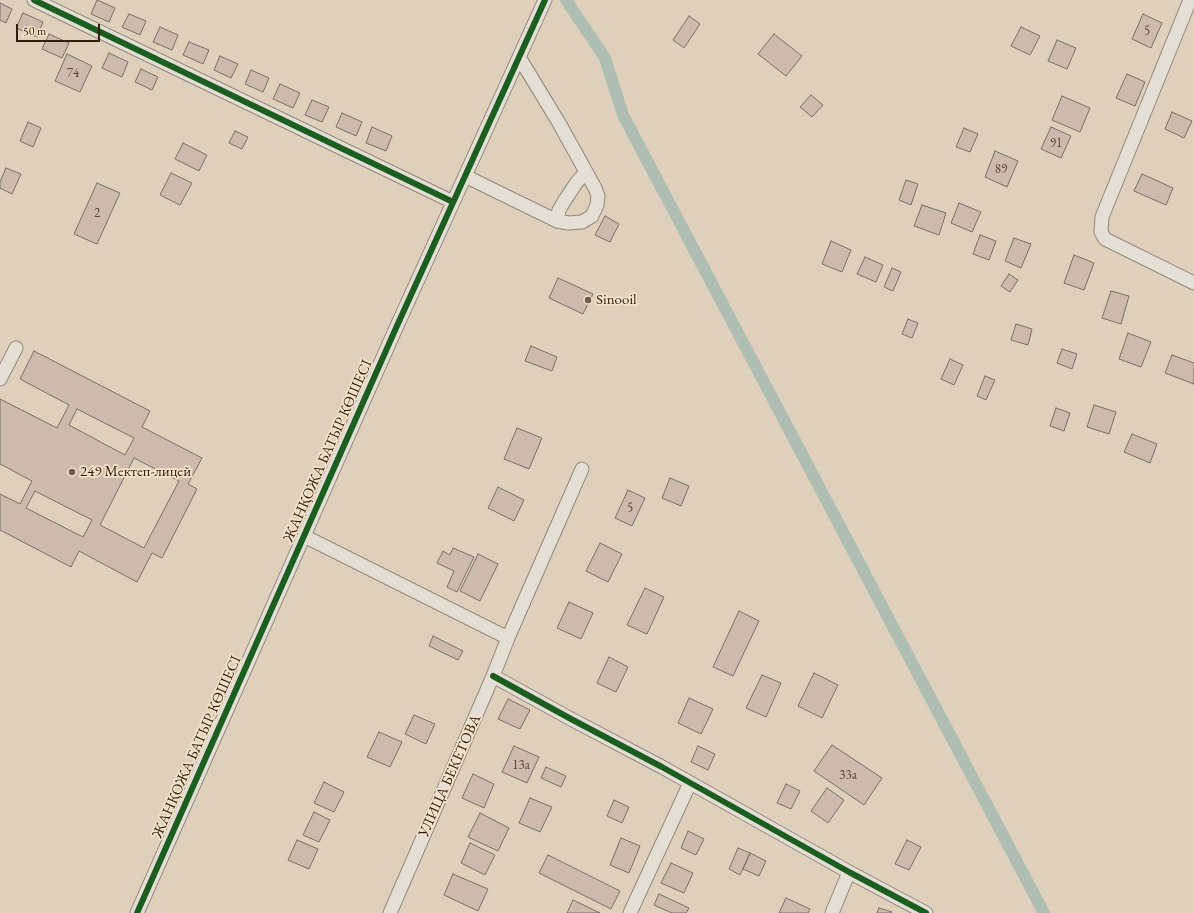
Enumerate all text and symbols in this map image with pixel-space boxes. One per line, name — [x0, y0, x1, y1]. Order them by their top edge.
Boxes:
scale bar — [18, 16, 102, 42]
text: 50 m — [23, 23, 46, 39]
house number: 5 — [1144, 23, 1150, 39]
house number: 74 — [67, 65, 79, 81]
house number: 91 — [1050, 135, 1062, 151]
house number: 89 — [995, 161, 1007, 177]
house number: 2 — [94, 205, 100, 221]
place label: Sinooil — [596, 291, 637, 309]
marker: Sinooil — [583, 295, 593, 305]
street label: ЖАНҚОЖА БАТЫР КӨШЕСІ — [280, 357, 376, 545]
place label: 249 Мектеп-лицей — [80, 463, 191, 481]
marker: 249 Мектеп-лицей — [67, 467, 77, 477]
house number: 5 — [627, 500, 633, 516]
street label: ЖАНҚОЖА БАТЫР КӨШЕСІ — [149, 653, 245, 841]
street label: УЛИЦА БЕКЕТОВА — [415, 712, 485, 840]
house number: 13а — [512, 757, 530, 773]
house number: 33а — [839, 767, 857, 783]

